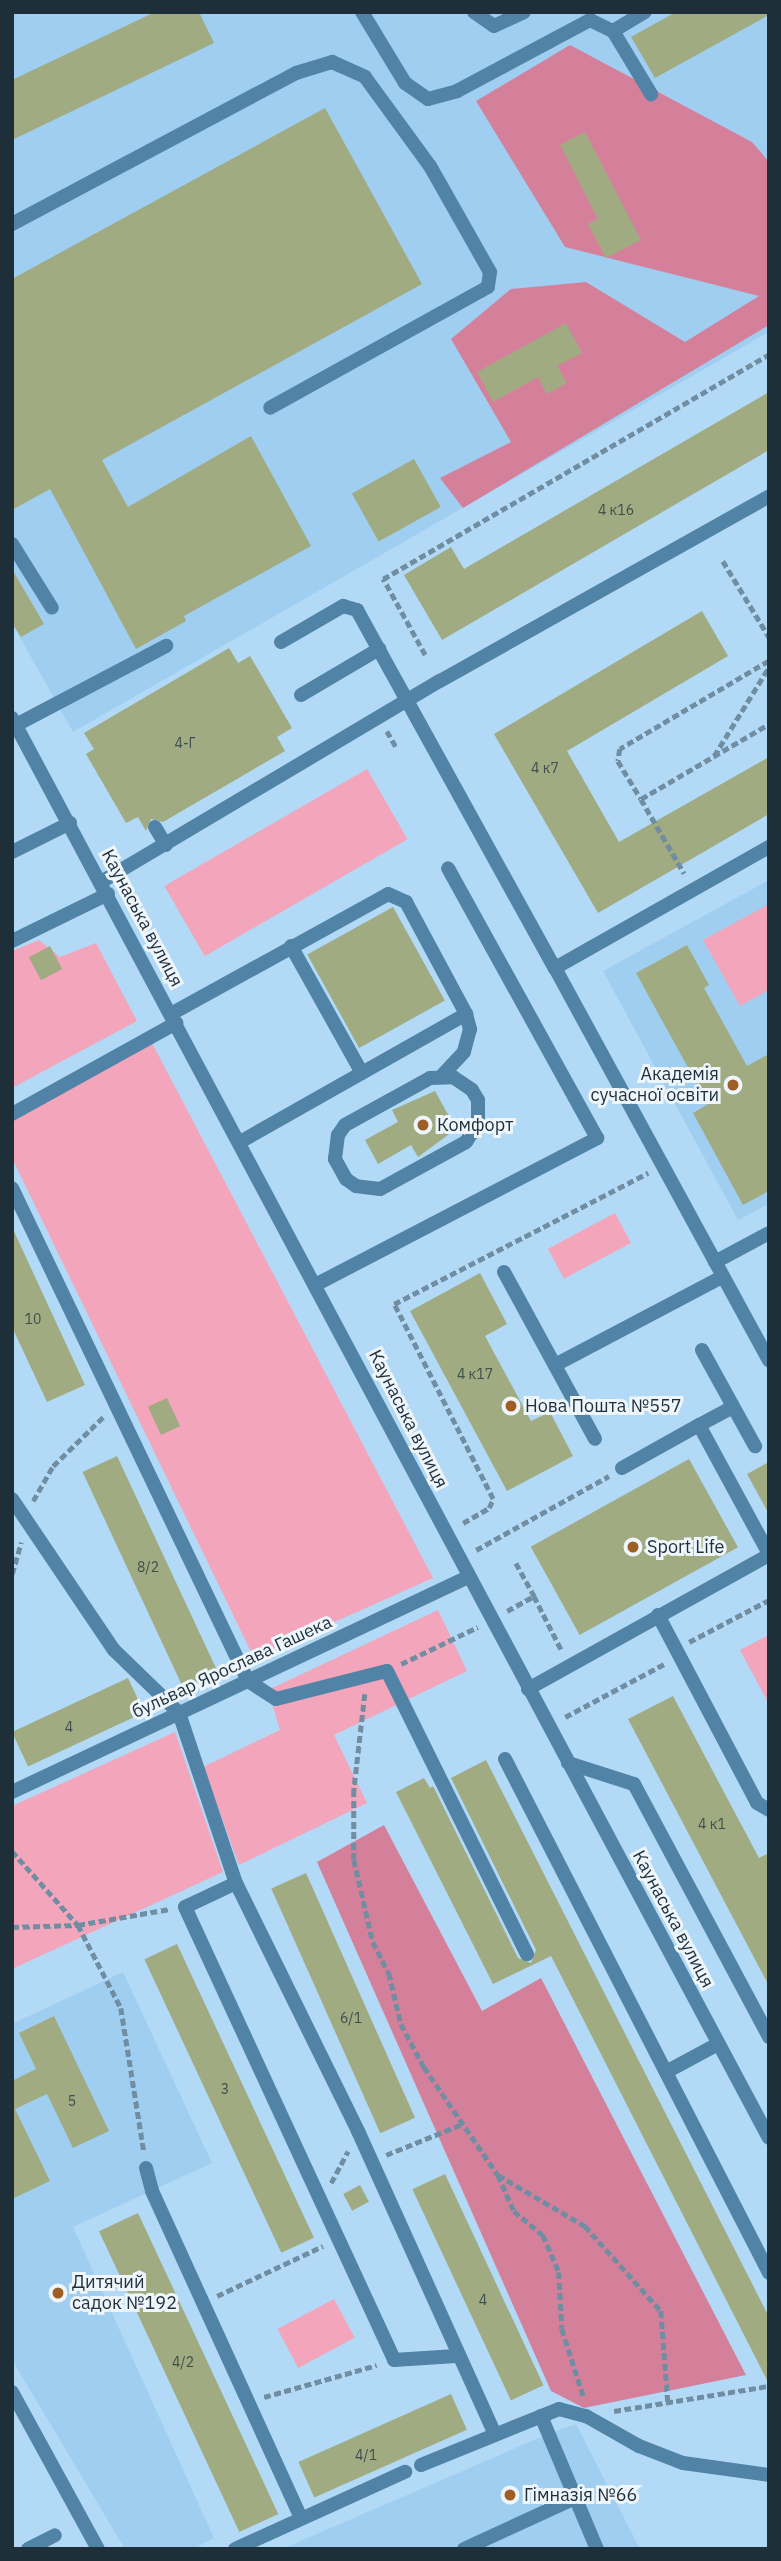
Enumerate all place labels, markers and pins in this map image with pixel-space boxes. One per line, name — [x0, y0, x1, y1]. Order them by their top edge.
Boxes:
place label: Академія сучасної освіти — [590, 1064, 719, 1106]
marker: Академія сучасної освіти — [725, 1077, 741, 1093]
place label: Комфорт — [437, 1114, 513, 1136]
marker: Комфорт — [415, 1117, 431, 1133]
place label: Нова Пошта №557 — [525, 1395, 682, 1417]
marker: Нова Пошта №557 — [503, 1398, 519, 1414]
place label: Sport Life — [647, 1536, 724, 1558]
marker: Sport Life — [625, 1539, 641, 1555]
place label: Дитячий садок №192 — [72, 2272, 177, 2314]
marker: Дитячий садок №192 — [50, 2285, 66, 2301]
place label: Гімназія №66 — [524, 2484, 637, 2506]
marker: Гімназія №66 — [502, 2487, 518, 2503]

